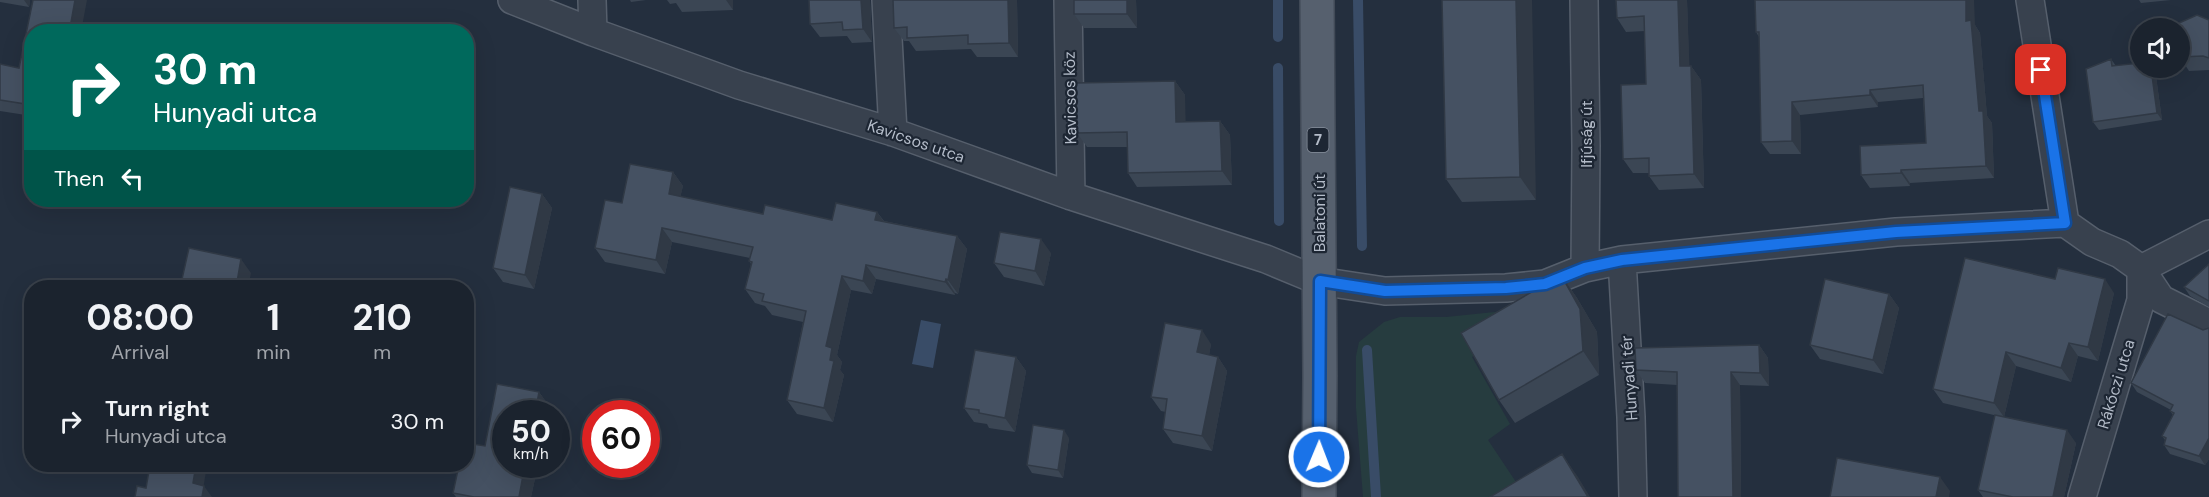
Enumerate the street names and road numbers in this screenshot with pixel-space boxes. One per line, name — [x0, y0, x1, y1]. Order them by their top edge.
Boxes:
street label: Kavicsos köz — [1059, 51, 1081, 145]
street label: Ifjúság út — [1576, 100, 1597, 168]
street label: Kavicsos utca — [865, 115, 967, 167]
road number: 7 — [1308, 128, 1328, 152]
street label: Balatoni út — [1309, 174, 1330, 252]
street label: Hunyadi tér — [1616, 335, 1642, 421]
street label: Rákóczi utca — [2092, 337, 2140, 431]

